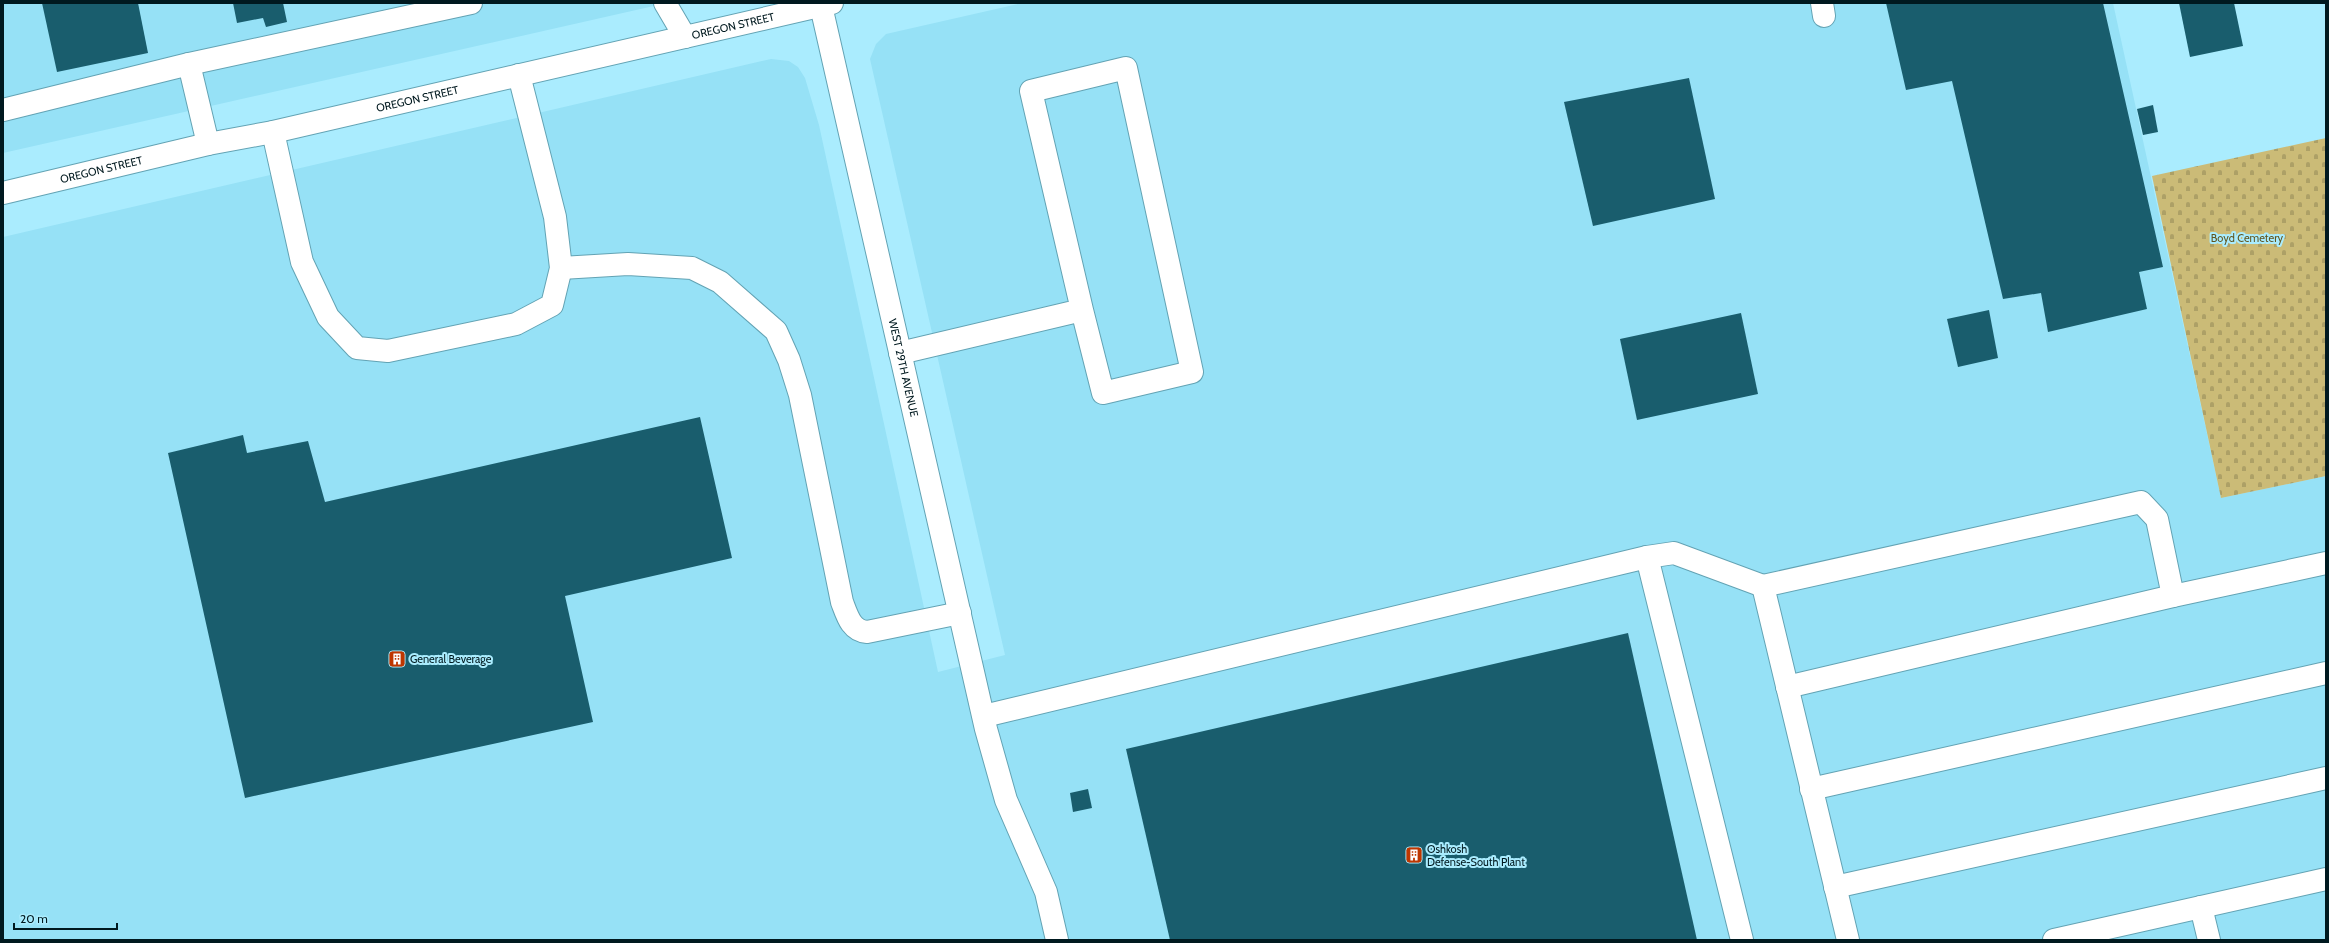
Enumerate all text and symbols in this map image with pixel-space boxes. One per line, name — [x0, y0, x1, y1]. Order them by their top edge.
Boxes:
street label: OREGON STREET — [690, 10, 776, 42]
street label: OREGON STREET — [375, 82, 460, 115]
street label: OREGON STREET — [59, 153, 144, 186]
park label: Boyd Cemetery — [2211, 231, 2284, 245]
street label: WEST 29TH AVENUE — [886, 317, 922, 418]
building icon: General Beverage — [387, 649, 407, 669]
place label: General Beverage — [410, 652, 492, 666]
place label: Oshkosh Defense-South Plant — [1427, 842, 1525, 869]
building icon: Oshkosh Defense-South Plant — [1404, 845, 1424, 865]
scale bar — [14, 905, 117, 931]
text: 20 m — [20, 911, 48, 926]

